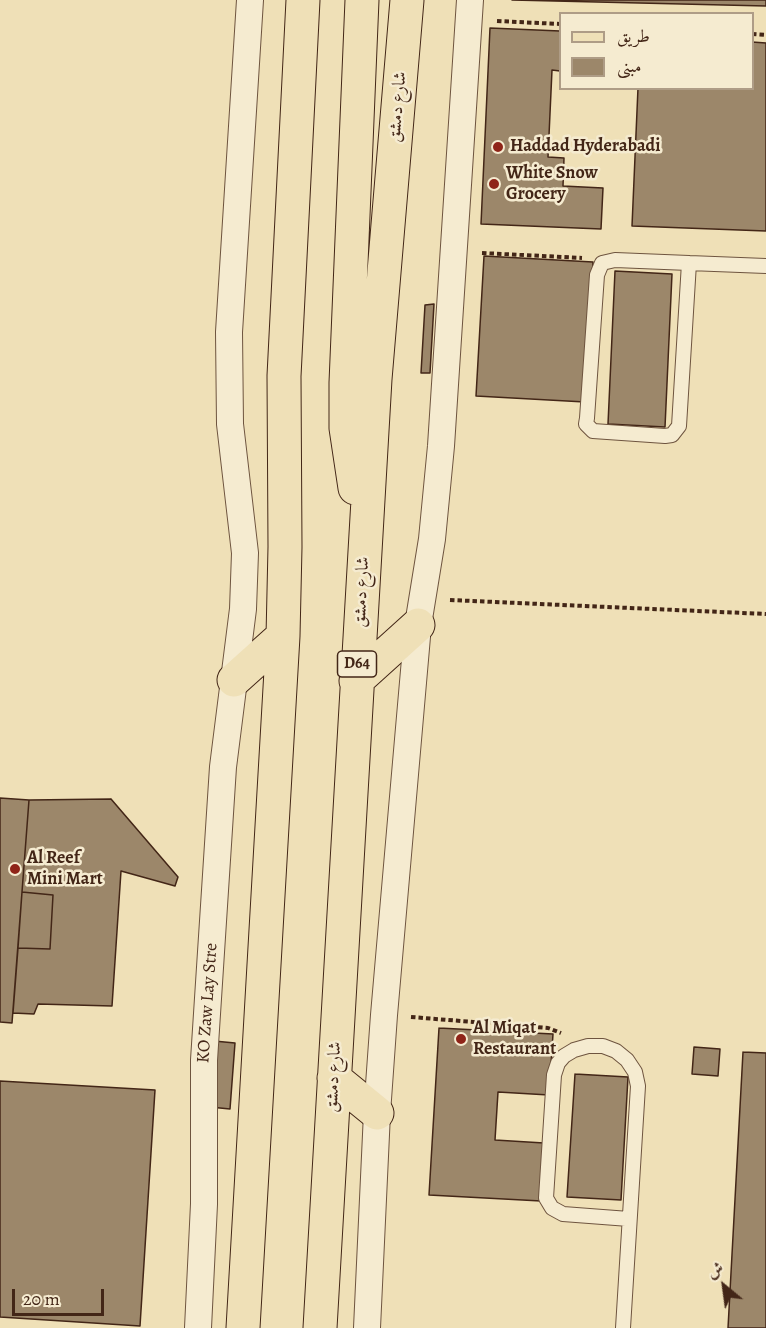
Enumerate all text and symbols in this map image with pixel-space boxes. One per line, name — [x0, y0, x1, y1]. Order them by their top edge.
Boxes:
legend — [559, 12, 754, 90]
text: طريق — [617, 24, 650, 48]
text: مبنى — [617, 54, 642, 78]
street label: شارع دمشق — [384, 71, 412, 143]
place label: Haddad Hyderabadi — [510, 136, 661, 158]
marker: Haddad Hyderabadi — [491, 140, 505, 154]
place label: White Snow Grocery — [506, 163, 598, 206]
marker: White Snow Grocery — [487, 177, 501, 191]
street label: شارع دمشق — [349, 556, 375, 628]
road number: D64 — [338, 651, 376, 677]
place label: Al Reef Mini Mart — [27, 848, 103, 890]
marker: Al Reef Mini Mart — [8, 862, 22, 876]
street label: KO Zaw Lay Stre — [193, 942, 223, 1064]
place label: Al Miqat Restaurant — [473, 1018, 556, 1060]
marker: Al Miqat Restaurant — [454, 1032, 468, 1046]
street label: شارع دمشق — [321, 1041, 347, 1113]
north arrow — [694, 1256, 754, 1316]
text: ش — [703, 1257, 728, 1284]
scale bar — [15, 1277, 106, 1315]
text: 20 m — [23, 1287, 60, 1311]

